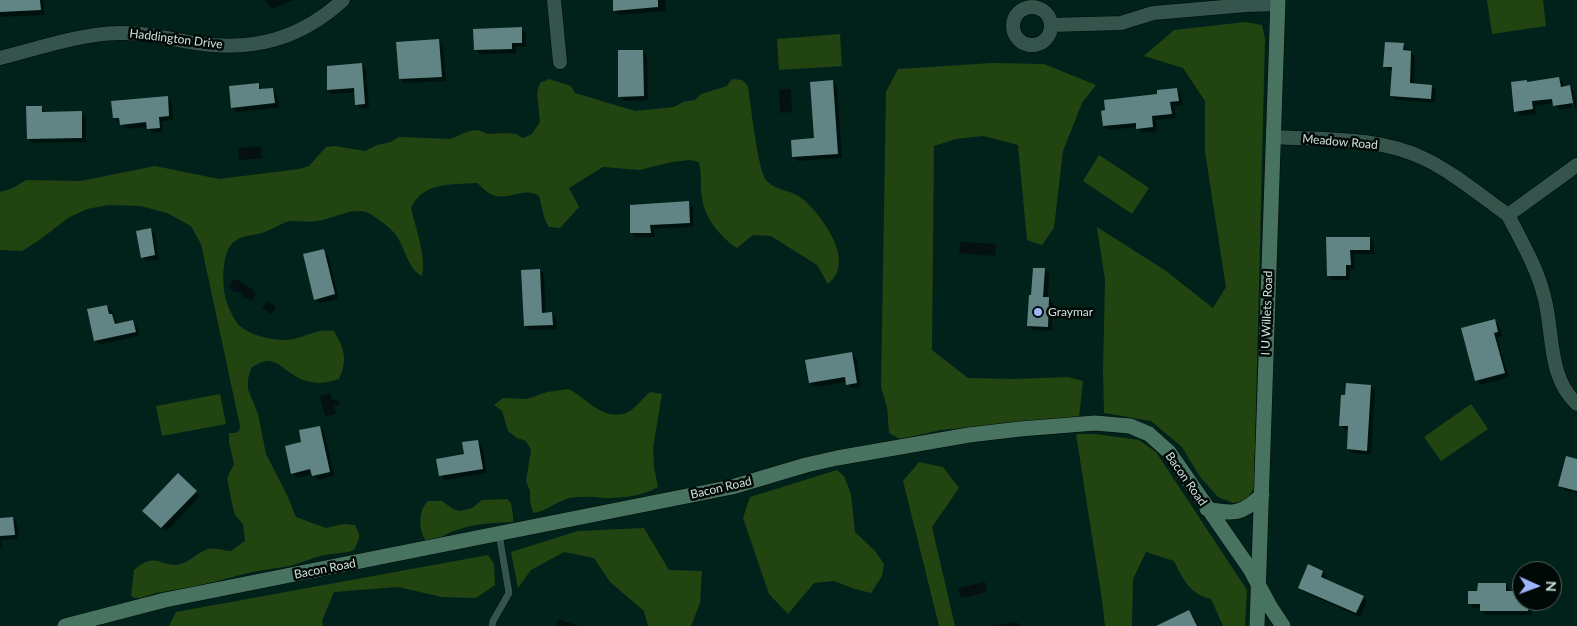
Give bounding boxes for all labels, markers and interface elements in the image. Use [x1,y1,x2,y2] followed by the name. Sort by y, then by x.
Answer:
[129,26,223,52] street label: Haddington Drive
[1302,132,1378,152] street label: Meadow Road
[1258,270,1276,356] street label: I U Willets Road
[1048,305,1093,319] place label: Graymar
[1032,306,1044,318] marker: Graymar
[1162,449,1210,509] street label: Bacon Road
[689,474,753,502] street label: Bacon Road
[293,556,357,582] street label: Bacon Road
[1512,561,1562,611] north arrow
[1543,581,1560,592] text: N

